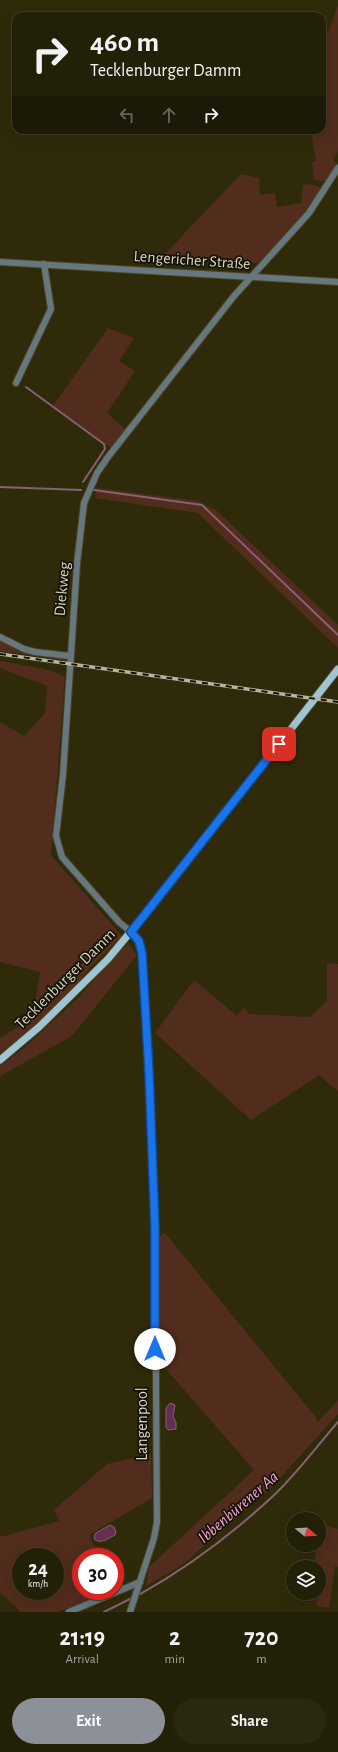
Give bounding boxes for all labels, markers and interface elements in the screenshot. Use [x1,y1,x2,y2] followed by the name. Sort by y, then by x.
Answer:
[24,28,76,80] icon: right
[90,29,159,57] text: 460 m
[90,62,241,80] text: Tecklenburger Damm
[116,104,138,126] icon: left
[158,104,180,126] icon: ahead
[200,104,222,126] icon: right
[133,248,251,272] street label: Lengericher Straße
[52,561,72,617] street label: Diekweg
[262,727,296,761] pin
[268,733,290,755] icon: arrive
[12,926,118,1032] street label: Tecklenburger Damm
[134,1328,176,1370] position arrow
[134,1387,150,1461] street label: Langenpool
[195,1468,281,1546] water label: Ibbenbürener Aa
[286,1512,326,1552] north arrow
[286,1512,326,1600] map controls
[72,1548,124,1600] speed limit sign: 30
[28,1559,48,1579] text: 24
[286,1560,326,1600] button: layers
[28,1579,48,1589] text: km/h
[59,1626,105,1650] text: 21:19
[169,1626,180,1650] text: 2
[244,1626,279,1650] text: 720
[66,1653,99,1666] text: Arrival
[165,1653,185,1666] text: min
[256,1653,267,1666] text: m
[12,1698,165,1744] button: Exit
[173,1698,326,1744] button: Share

